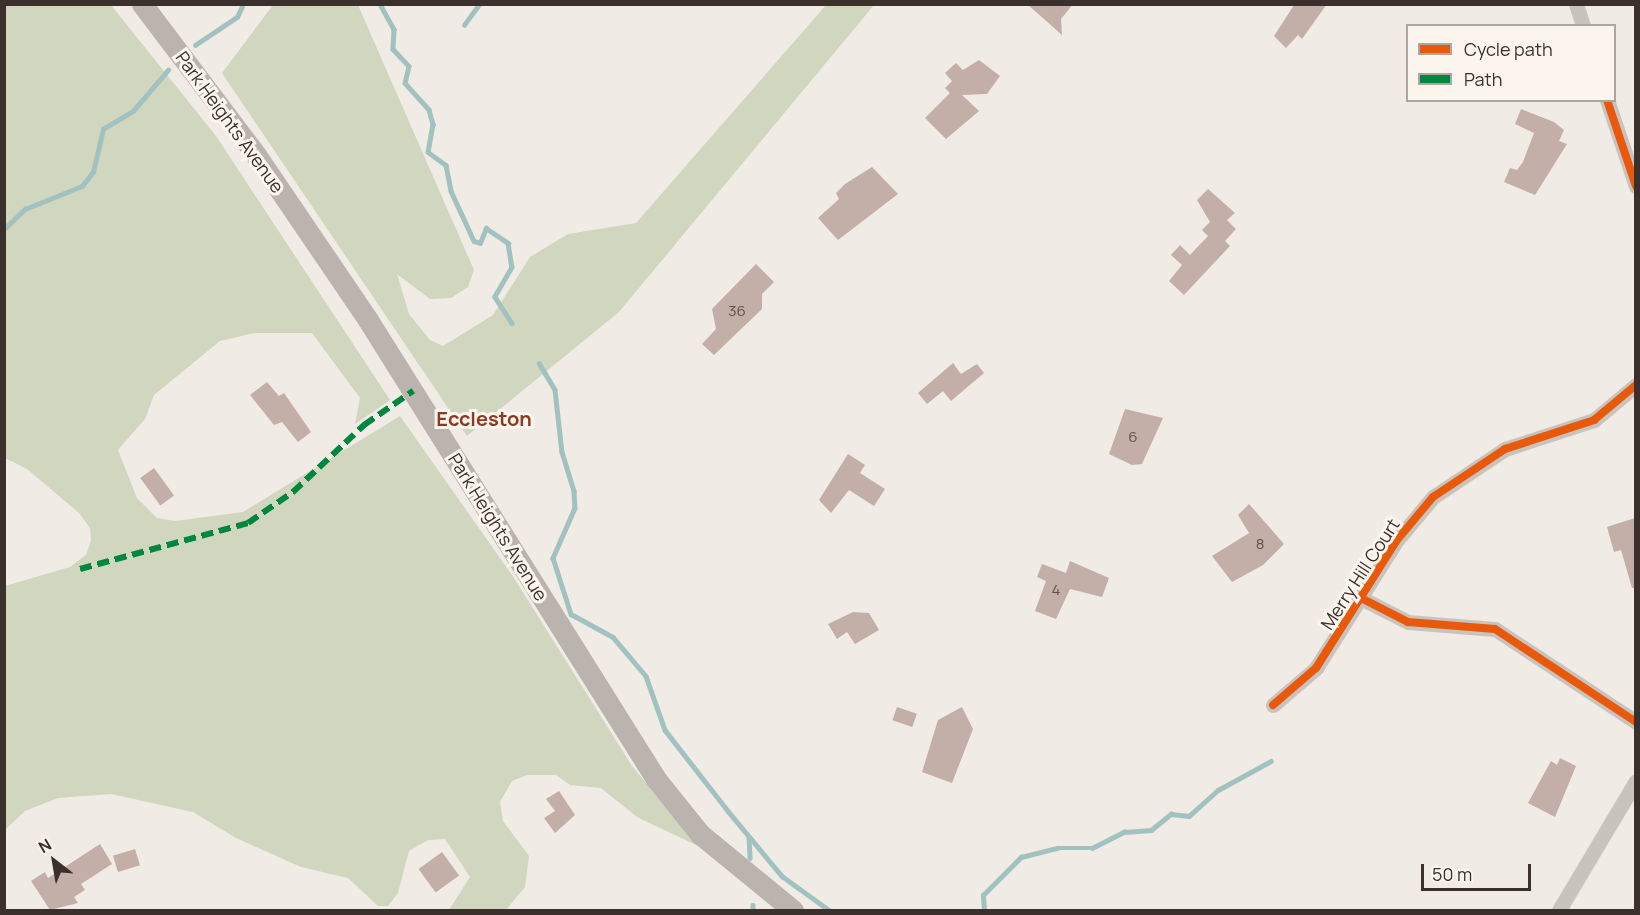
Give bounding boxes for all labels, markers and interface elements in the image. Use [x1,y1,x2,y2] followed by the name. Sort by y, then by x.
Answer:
[1406,24,1616,102] legend
[1464,37,1553,61] text: Cycle path
[171,47,289,197] street label: Park Heights Avenue
[1464,67,1502,91] text: Path
[728,302,746,320] house number: 36
[436,406,532,430] district label: Eccleston
[1128,428,1138,446] house number: 6
[444,449,552,605] street label: Park Heights Avenue
[1316,514,1404,634] street label: Merry Hill Court
[1256,535,1264,553] house number: 8
[1052,581,1060,599] house number: 4
[24,831,84,891] north arrow
[34,833,55,858] text: N
[1424,852,1534,890] scale bar
[1432,862,1472,886] text: 50 m

